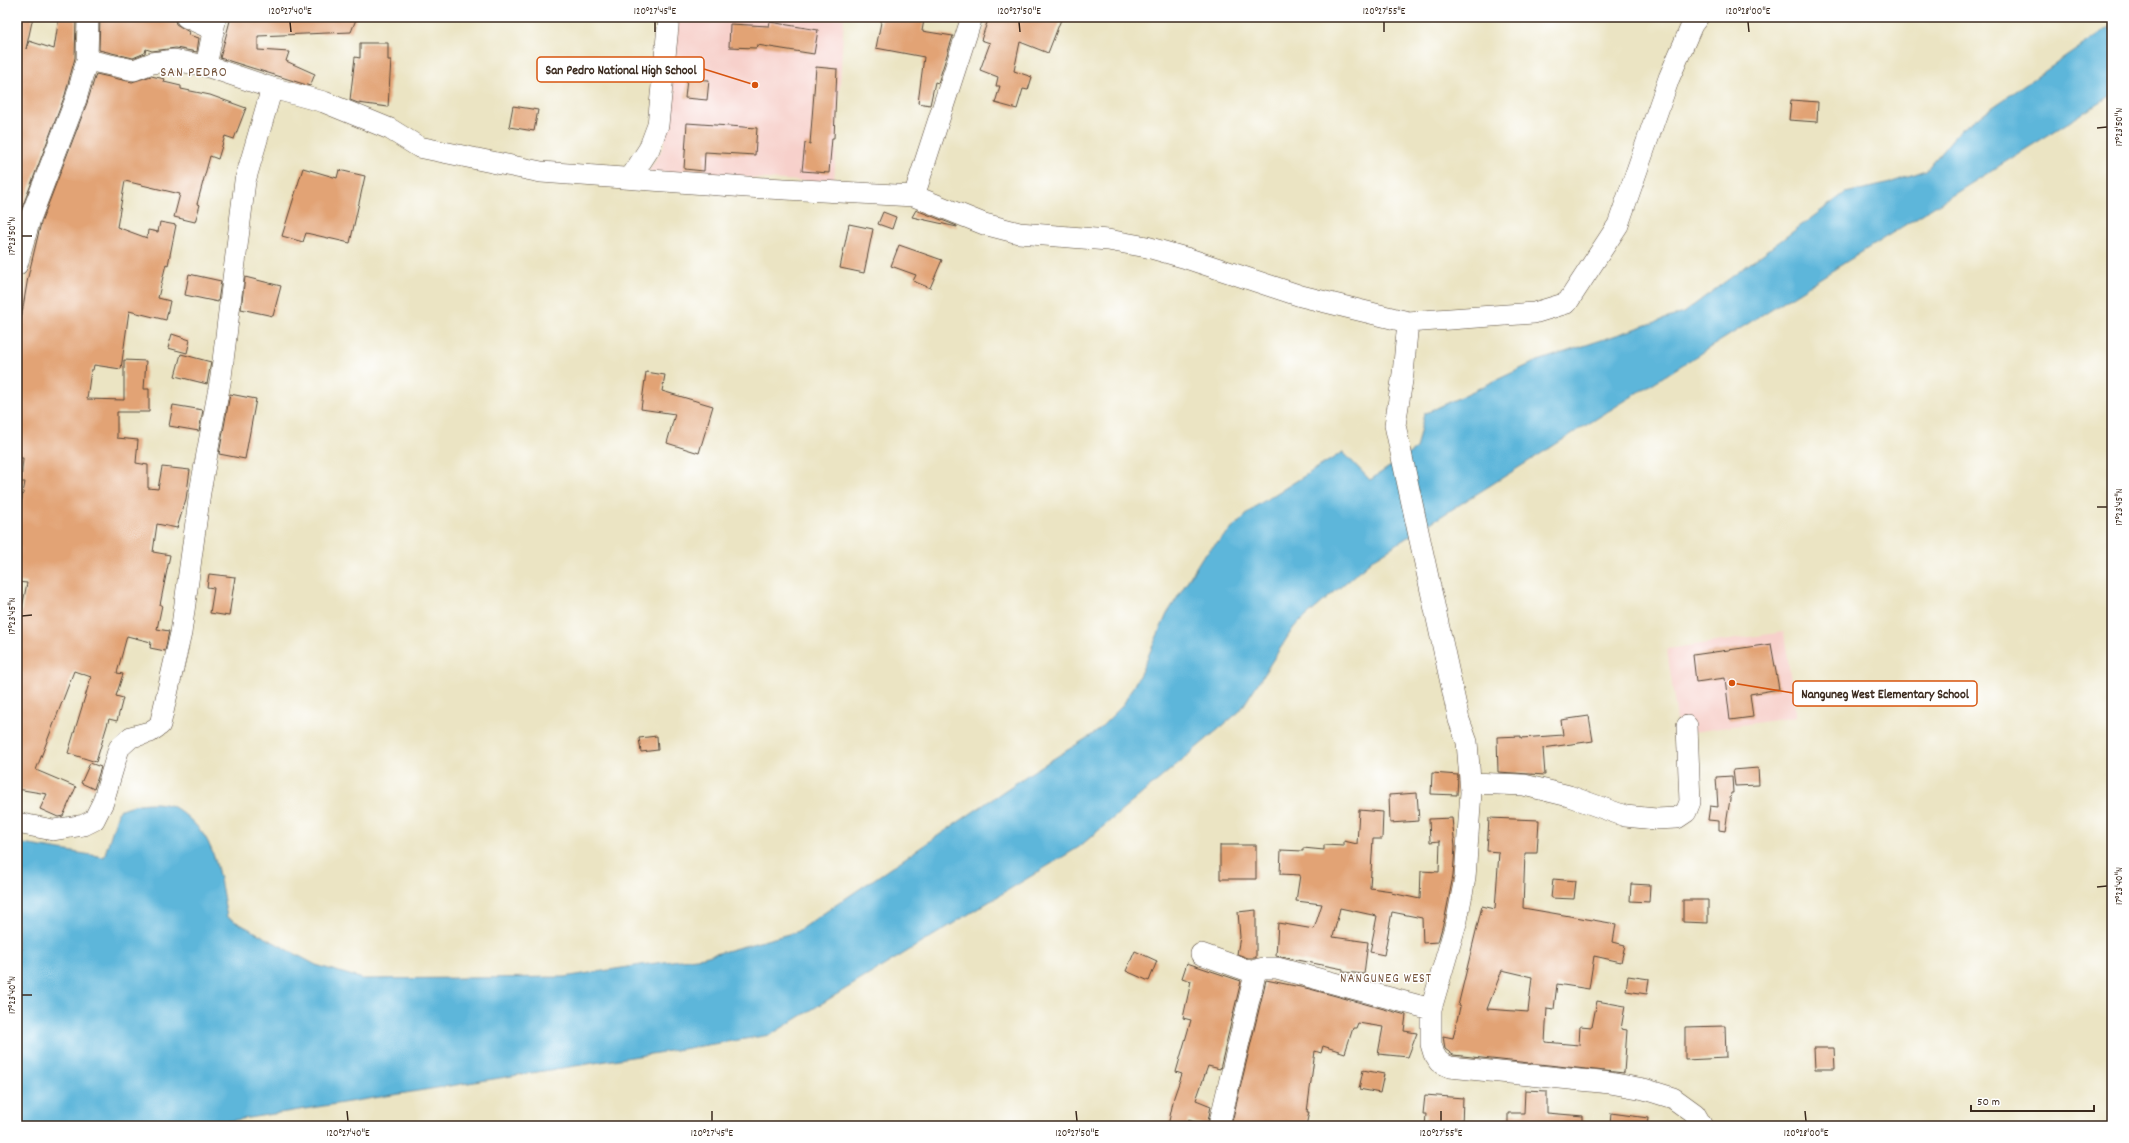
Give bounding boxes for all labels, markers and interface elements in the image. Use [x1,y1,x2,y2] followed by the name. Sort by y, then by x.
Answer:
[268,5,312,19] text: 120°27'40"E
[634,5,677,19] text: 120°27'45"E
[997,5,1041,19] text: 120°27'50"E
[1363,5,1406,19] text: 120°27'55"E
[1726,5,1771,19] text: 120°28'00"E
[537,57,704,82] callout: San Pedro National High School
[545,62,697,81] text: San Pedro National High School
[160,63,228,83] district label: SAN PEDRO
[2113,108,2127,146] text: 17°23'50"N
[6,217,20,255] text: 17°23'50"N
[2113,488,2127,526] text: 17°23'45"N
[6,597,20,635] text: 17°23'45"N
[1793,681,1977,706] callout: Nanguneg West Elementary School
[1801,686,1970,705] text: Nanguneg West Elementary School
[2113,867,2127,905] text: 17°23'40"N
[1340,970,1432,989] district label: NANGUNEG WEST
[6,976,20,1014] text: 17°23'40"N
[1971,1087,2094,1113] scale bar
[1977,1094,2000,1111] text: 50 m
[326,1127,370,1141] text: 120°27'40"E
[691,1127,734,1141] text: 120°27'45"E
[1055,1127,1099,1141] text: 120°27'50"E
[1420,1127,1463,1141] text: 120°27'55"E
[1784,1127,1829,1141] text: 120°28'00"E

